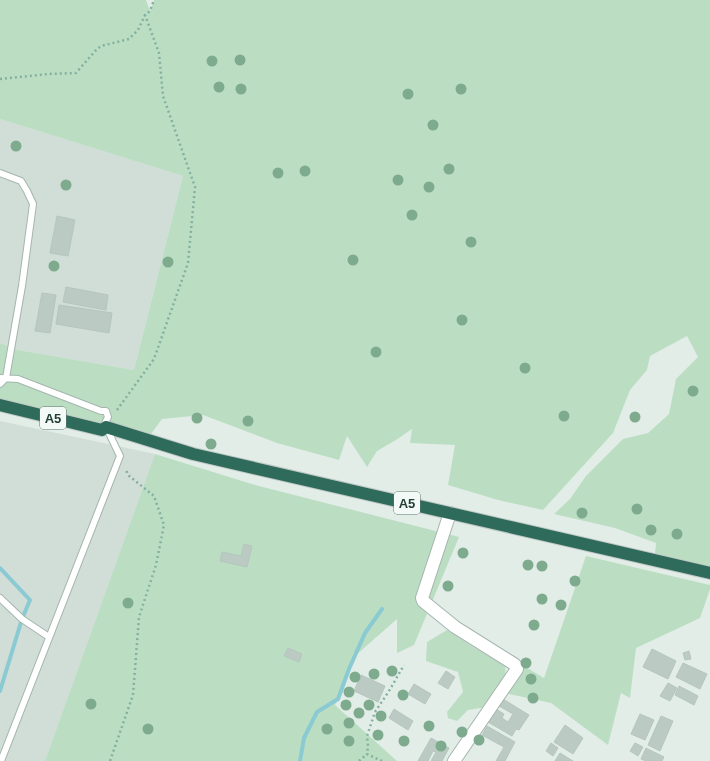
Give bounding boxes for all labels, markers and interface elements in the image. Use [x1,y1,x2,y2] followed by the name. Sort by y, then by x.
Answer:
[40,407,66,429] road number: A5
[394,492,420,514] road number: A5

